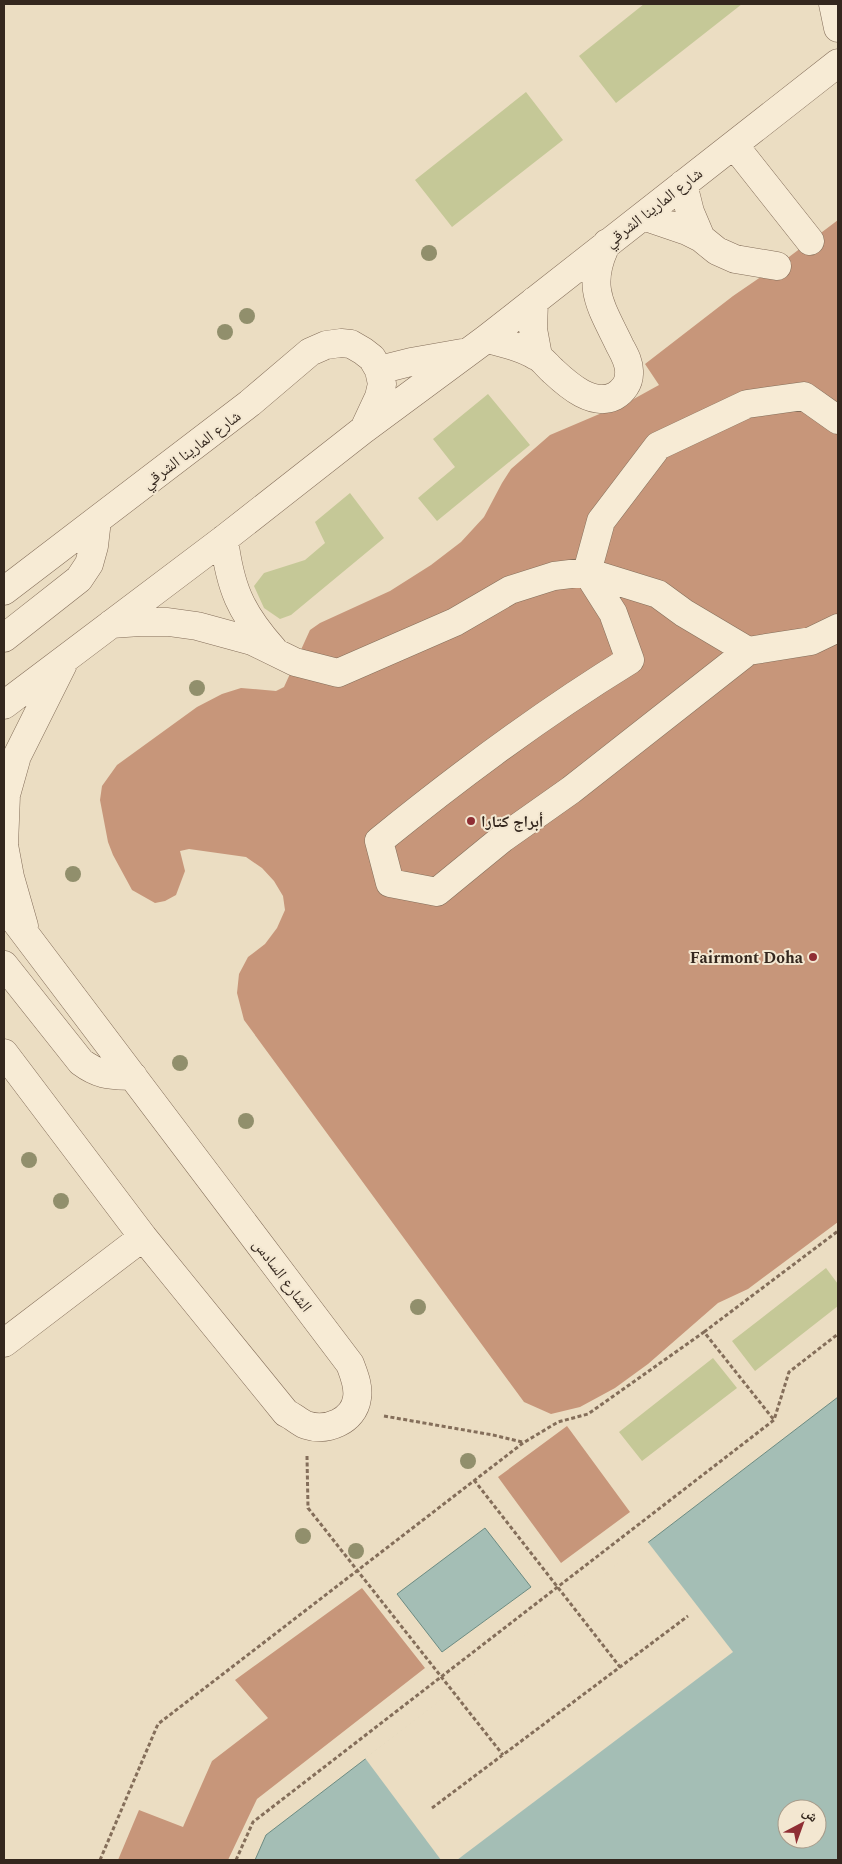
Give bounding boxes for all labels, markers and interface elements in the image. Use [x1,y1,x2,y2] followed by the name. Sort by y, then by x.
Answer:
[599,162,708,254] street label: شارع المارينا الشرقي
[137,405,246,495] street label: شارع المارينا الشرقي
[481,810,543,834] place label: أبراج كتارا
[465,815,477,827] marker: أبراج كتارا
[690,946,804,970] place label: Fairmont Doha
[807,951,819,963] marker: Fairmont Doha
[247,1234,318,1317] street label: الشارع السادس
[777,1799,827,1849] north arrow
[798,1802,823,1827] text: ش

